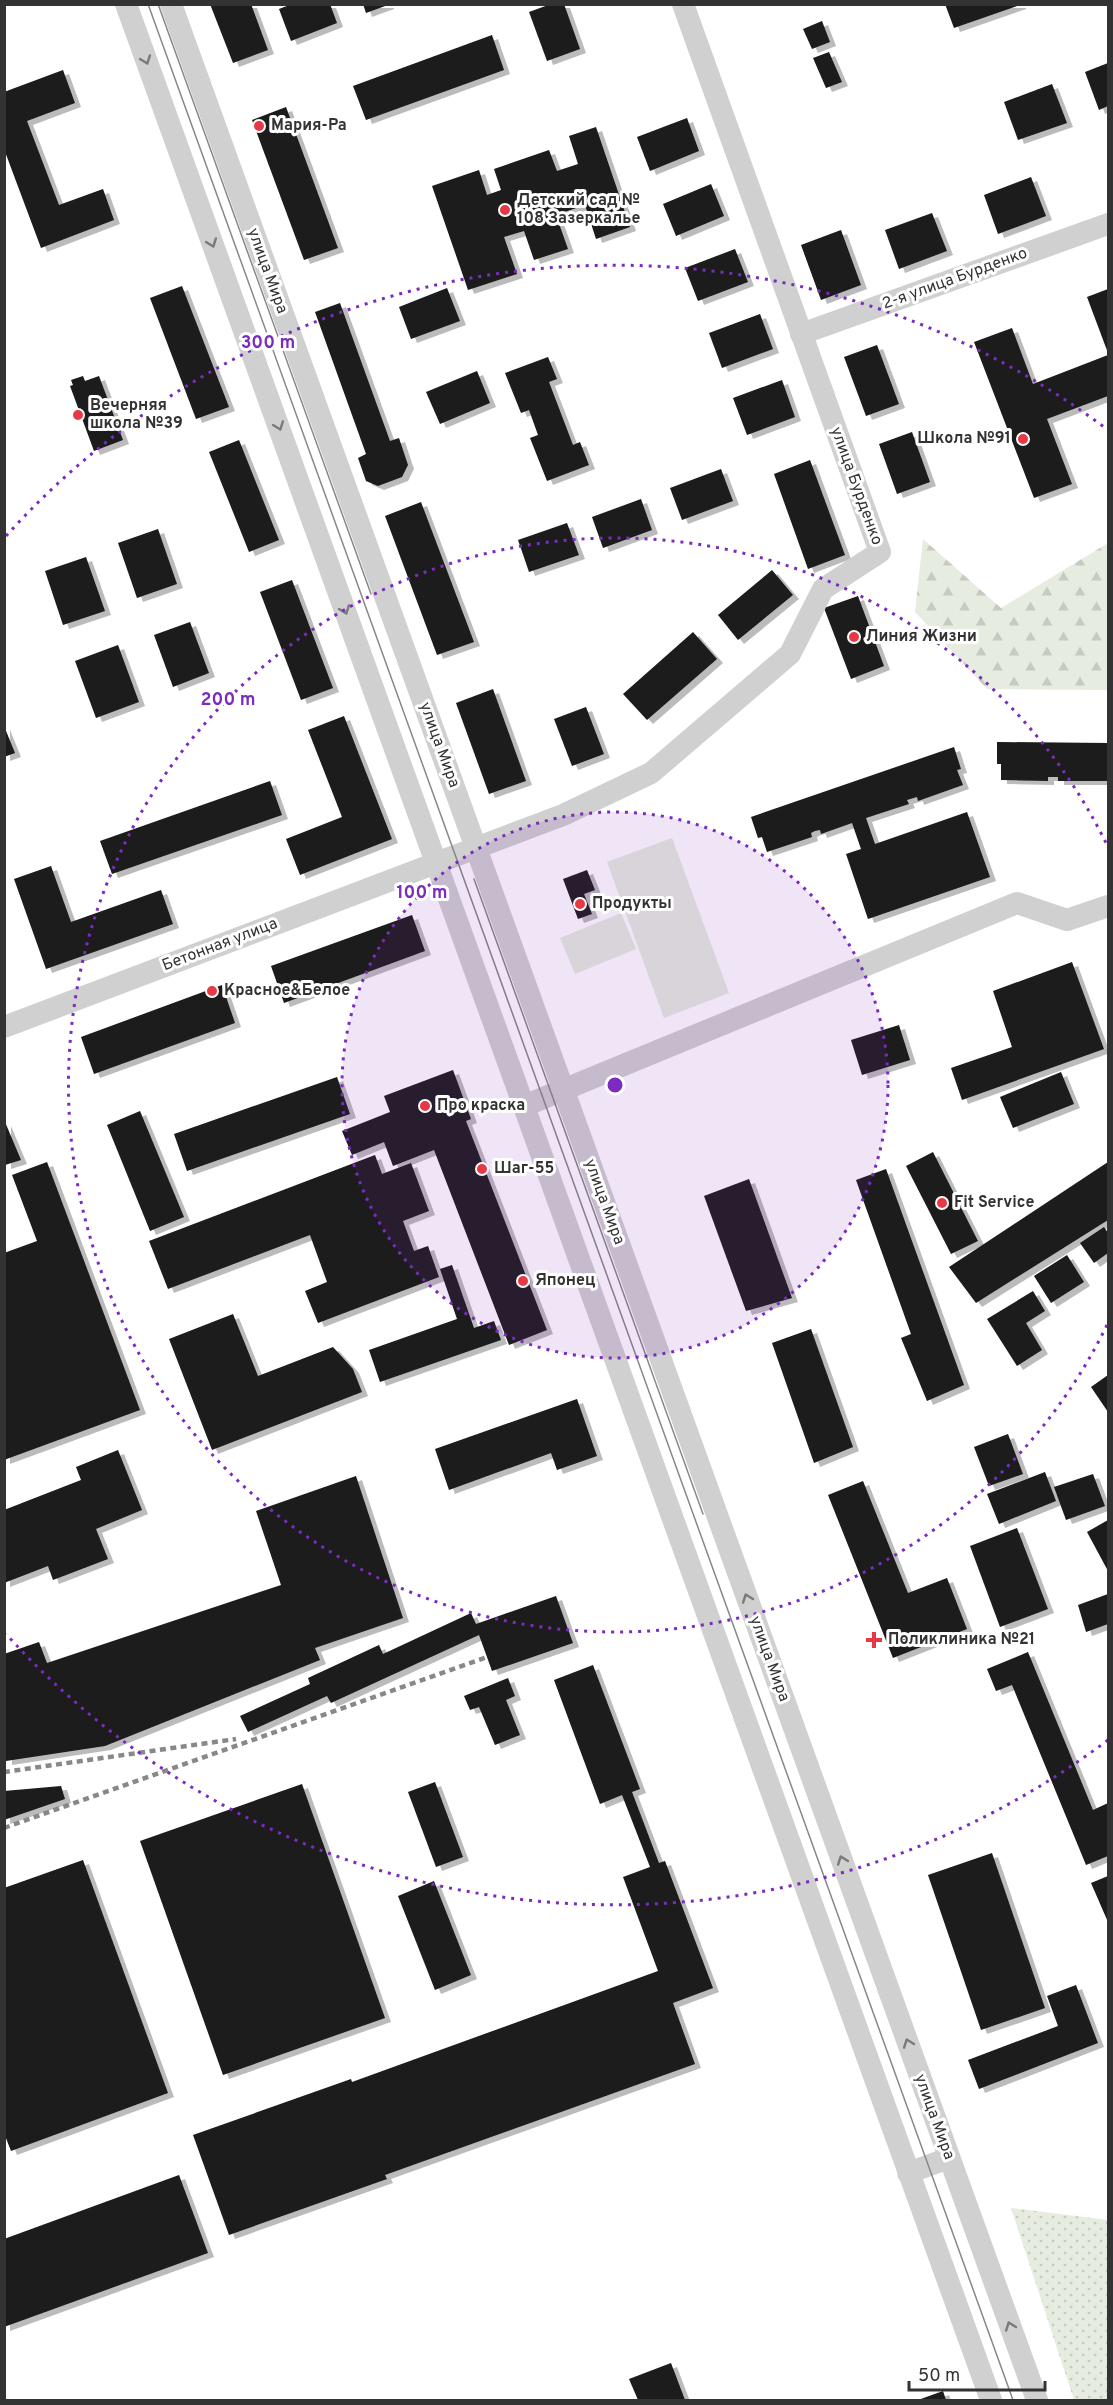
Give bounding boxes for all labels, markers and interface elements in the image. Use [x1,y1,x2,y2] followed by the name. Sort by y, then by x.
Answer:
[139,54,152,64] one-way arrow
[271,116,347,136] place label: Мария-Ра
[252,119,266,133] marker: Мария-Ра
[517,191,640,229] place label: Детский сад № 108 Зазеркалье
[498,203,512,217] marker: Детский сад № 108 Зазеркалье
[242,225,292,317] street label: улица Мира
[205,237,218,248] one-way arrow
[880,243,1030,315] street label: 2-я улица Бурденко
[241,332,295,355] text: 300 m
[90,396,183,434] place label: Вечерняя школа №39
[71,408,85,422] marker: Вечерняя школа №39
[271,421,284,431] one-way arrow
[825,424,887,548] street label: улица Бурденко
[917,429,1011,449] place label: Школа №91
[1016,432,1030,446] marker: Школа №91
[337,604,350,615] one-way arrow
[866,627,977,647] place label: Линия Жизни
[847,630,861,644] marker: Линия Жизни
[200,689,256,712] text: 200 m
[414,699,464,791] street label: улица Мира
[396,882,448,905] text: 100 m
[592,894,672,914] place label: Продукты
[573,897,587,911] marker: Продукты
[159,914,281,976] street label: Бетонная улица
[224,981,350,1001] place label: Красное&Белое
[205,984,219,998] marker: Красное&Белое
[605,1075,625,1095] centre of rings
[437,1096,525,1116] place label: Про краска
[418,1099,432,1113] marker: Про краска
[579,1156,629,1248] street label: улица Мира
[494,1159,554,1179] place label: Шаг-55
[475,1162,489,1176] marker: Шаг-55
[954,1193,1034,1213] place label: Fit Service
[935,1196,949,1210] marker: Fit Service
[535,1271,596,1291] place label: Японец
[516,1274,530,1288] marker: Японец
[741,1593,754,1604] one-way arrow
[744,1613,794,1705] street label: улица Мира
[888,1630,1035,1650] place label: Поликлиника №21
[865,1631,883,1649] marker: Поликлиника №21
[836,1855,849,1866] one-way arrow
[903,2039,915,2050] one-way arrow
[909,2071,959,2163] street label: улица Мира
[1004,2321,1017,2332] one-way arrow
[909,2354,1046,2392] scale bar
[918,2365,960,2388] text: 50 m

